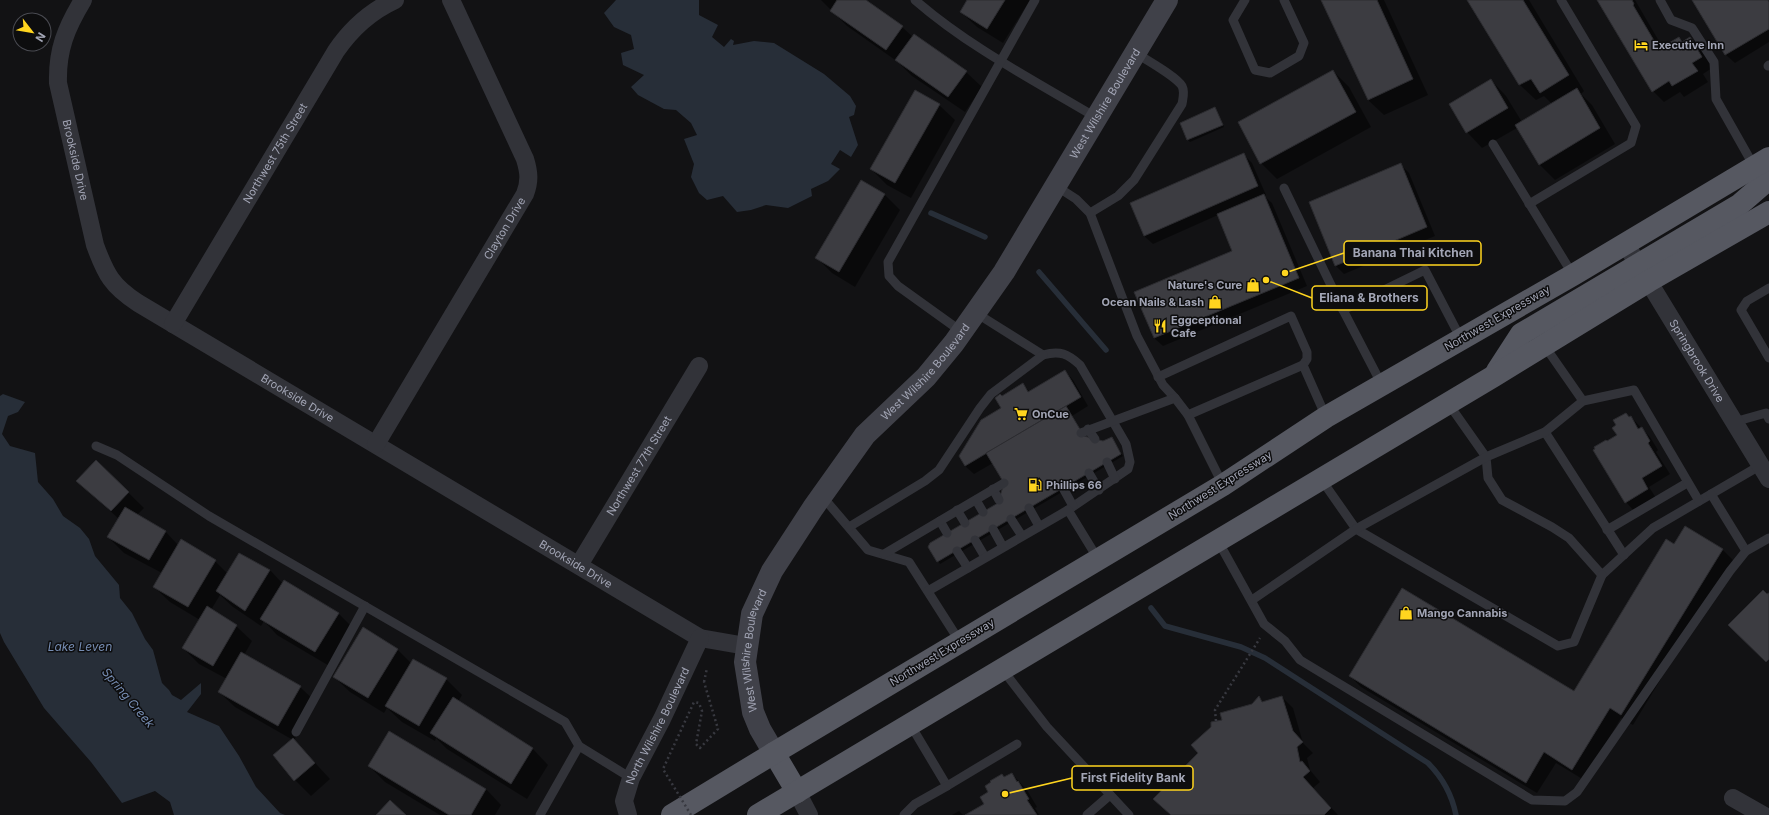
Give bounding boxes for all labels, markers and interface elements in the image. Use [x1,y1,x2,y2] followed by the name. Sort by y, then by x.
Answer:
[12,12,52,52] north arrow
[32,30,49,44] text: N
[1633,37,1649,53] hotel icon: Executive Inn
[1652,38,1724,52] place label: Executive Inn
[1067,46,1143,161] street label: West Wilshire Boulevard
[240,100,311,206] street label: Northwest 75th Street
[60,118,92,202] street label: Brookside Drive
[481,195,528,262] street label: Clayton Drive
[1344,241,1481,265] callout: Banana Thai Kitchen
[1353,245,1473,260] text: Banana Thai Kitchen
[1245,277,1261,293] shop icon: Nature's Cure
[1168,278,1242,292] place label: Nature's Cure
[1442,282,1552,354] street label: Northwest Expressway
[1312,286,1427,310] callout: Eliana & Brothers
[1319,290,1419,305] text: Eliana & Brothers
[1207,294,1223,310] shop icon: Ocean Nails & Lash
[1101,295,1204,309] place label: Ocean Nails & Lash
[1171,313,1242,340] place label: Eggceptional Cafe
[1666,317,1727,405] street label: Springbrook Drive
[1152,318,1168,334] restaurant icon: Eggceptional Cafe
[878,321,973,423] street label: West Wilshire Boulevard
[258,371,337,425] street label: Brookside Drive
[1013,406,1029,422] supermarket icon: OnCue
[1032,407,1069,421] place label: OnCue
[603,413,675,518] street label: Northwest 77th Street
[1166,447,1274,523] street label: Northwest Expressway
[1027,477,1043,493] fuel station icon: Phillips 66
[1046,478,1102,492] place label: Phillips 66
[537,537,615,591] street label: Brookside Drive
[738,587,770,713] street label: West Wilshire Boulevard
[1398,605,1414,621] shop icon: Mango Cannabis
[1417,606,1507,620] place label: Mango Cannabis
[887,615,997,689] street label: Northwest Expressway
[48,639,112,654] water label: Lake Leven
[99,665,158,731] water label: Spring Creek
[622,665,692,786] street label: North Wilshire Boulevard
[1072,766,1193,790] callout: First Fidelity Bank
[1081,770,1185,785] text: First Fidelity Bank

